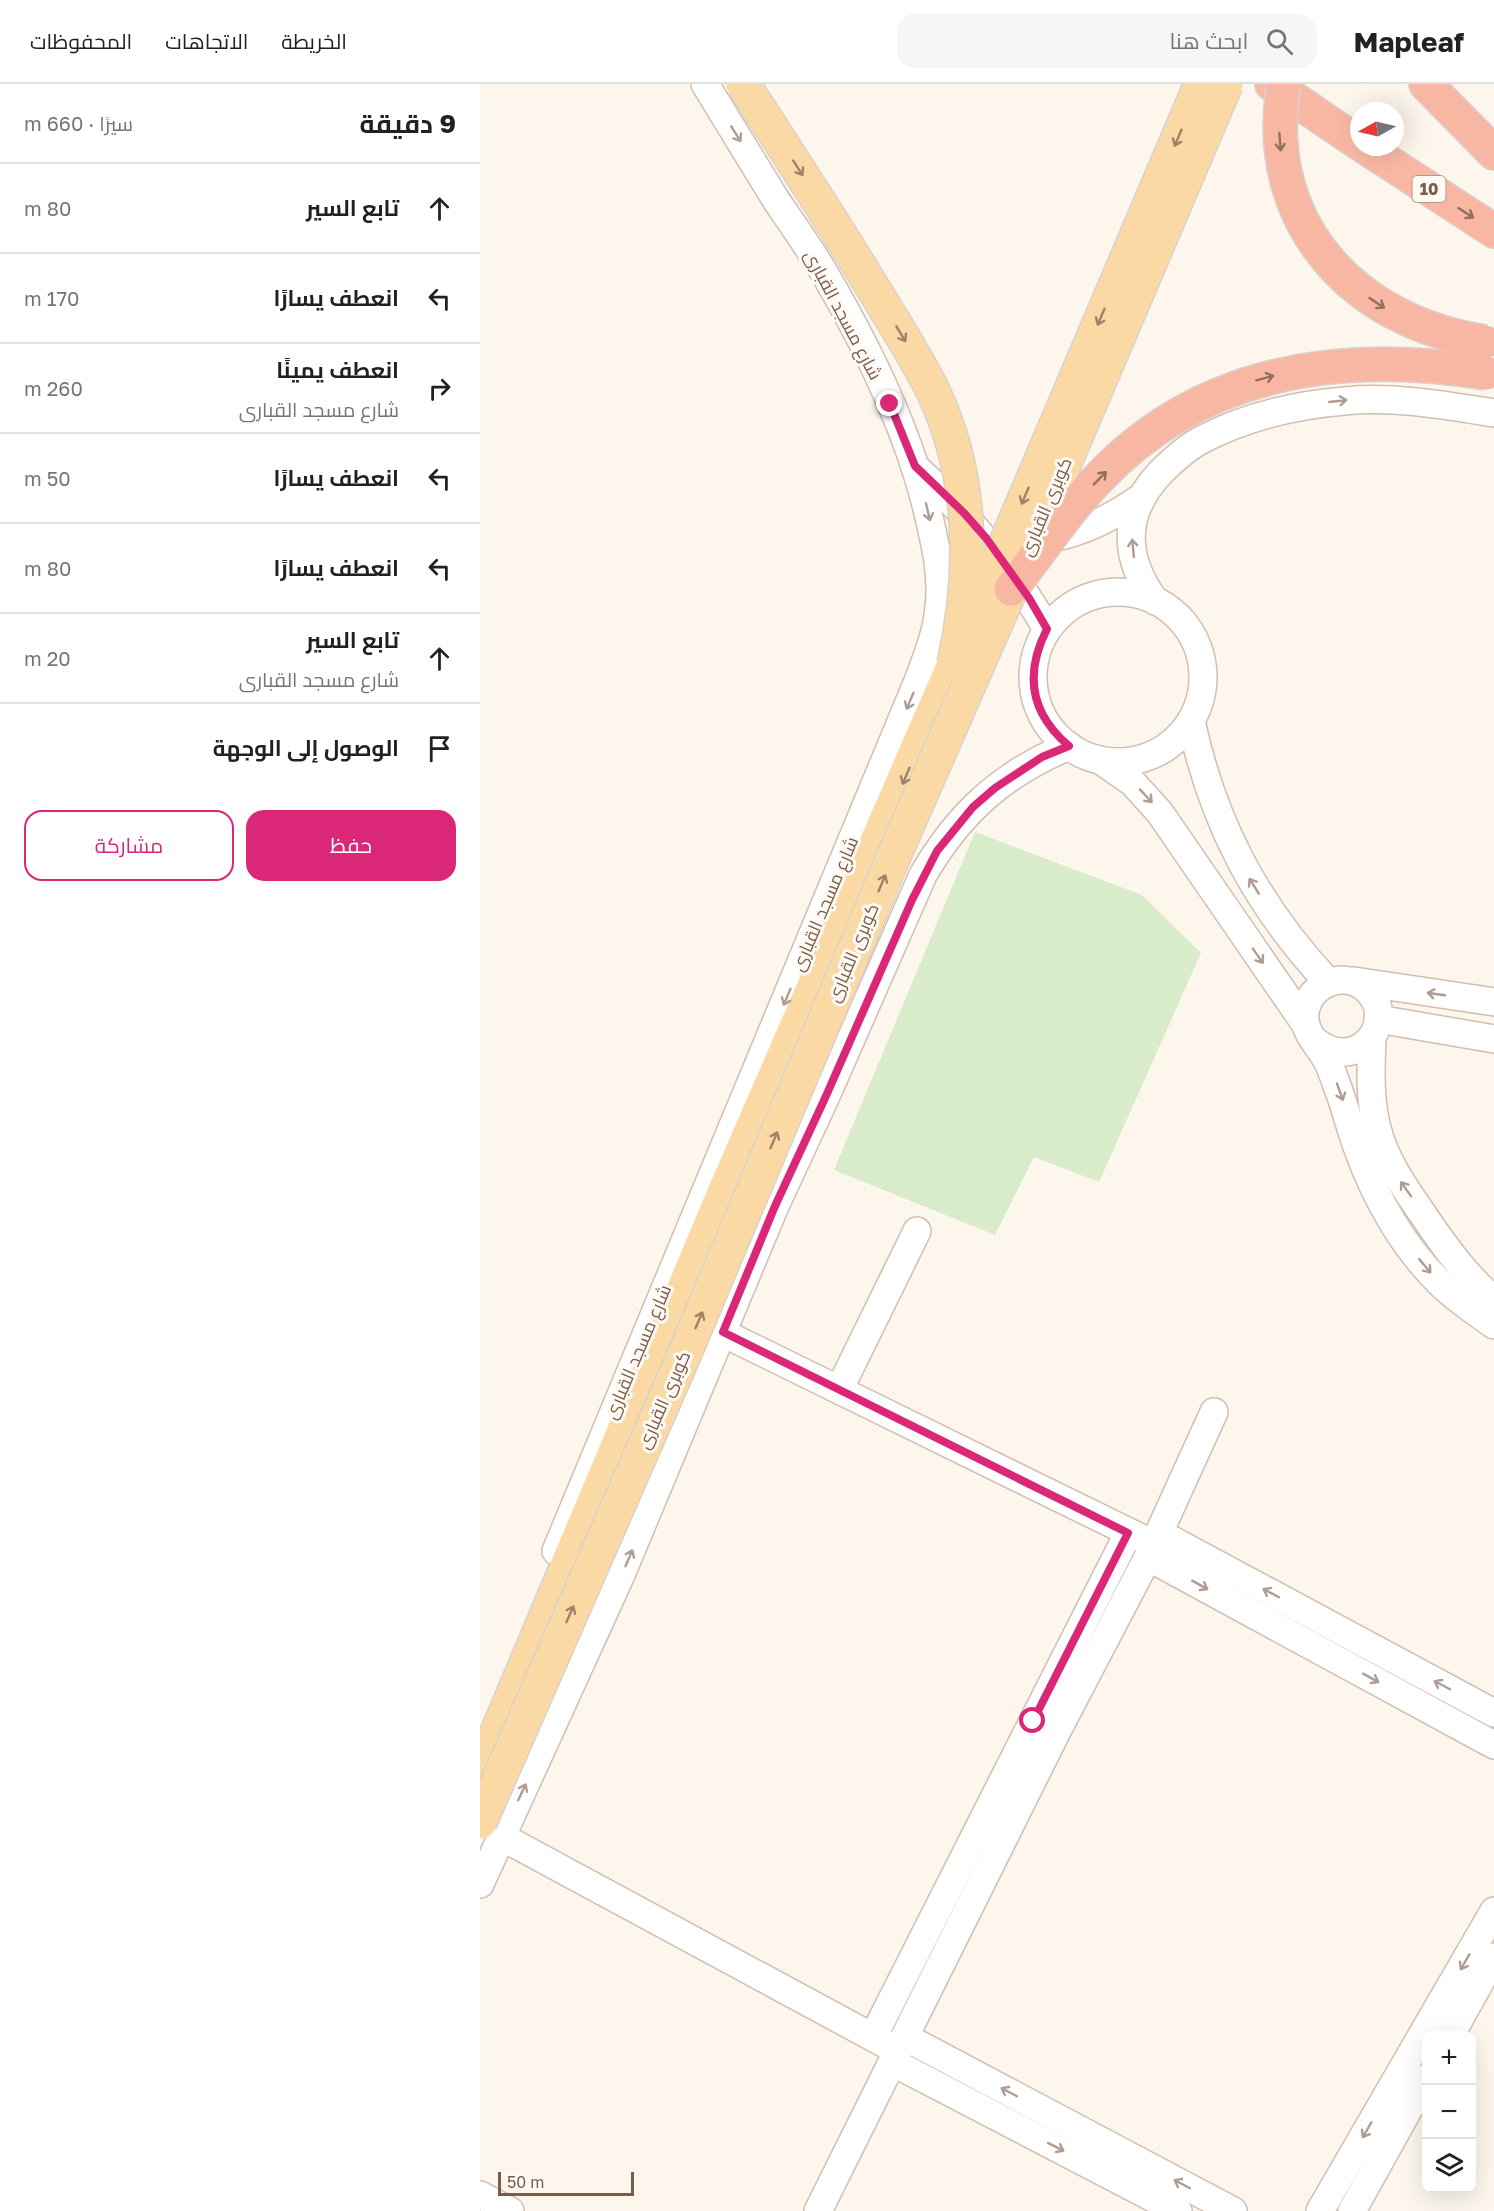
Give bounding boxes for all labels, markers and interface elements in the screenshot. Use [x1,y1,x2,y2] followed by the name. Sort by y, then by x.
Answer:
[897,14,1317,68] search box
[1263,25,1296,58] icon: search
[1353,25,1464,58] text: Mapleaf
[1169,27,1248,54] text: ابحث هنا
[30,28,132,54] text: المحفوظات
[165,28,248,54] text: الاتجاهات
[281,28,347,54] text: الخريطة
[1350,102,1404,156] north arrow
[359,108,456,139] text: 9 دقيقة
[24,111,133,135] text: سيرًا · 660 m
[730,125,742,142] one-way arrow
[1172,128,1183,146] one-way arrow
[1275,132,1286,152] one-way arrow
[792,159,804,176] one-way arrow
[1412,176,1446,202] road number: 10
[423,192,456,225] icon: ahead
[306,194,399,221] text: تابع السير
[24,196,71,220] text: 80 m
[1458,207,1474,219] one-way arrow
[799,246,887,384] street label: شارع مسجد القبارى
[423,282,456,315] icon: left
[274,284,399,311] text: انعطف يسارًا
[24,286,79,310] text: 170 m
[1369,297,1385,309] one-way arrow
[1094,307,1106,325] one-way arrow
[895,325,907,342] one-way arrow
[276,356,399,383] text: انعطف يمينًا
[423,372,456,405] icon: right
[1255,372,1274,384] one-way arrow
[24,376,83,400] text: 260 m
[876,390,902,416] route end
[1327,396,1347,407] one-way arrow
[239,397,399,421] text: شارع مسجد القبارى
[1014,454,1077,560] street label: كوبرى القبارى
[423,462,456,495] icon: left
[274,464,399,491] text: انعطف يسارًا
[24,466,71,490] text: 50 m
[1092,470,1107,485] one-way arrow
[1019,487,1030,505] one-way arrow
[922,502,934,521] one-way arrow
[1127,539,1138,558] one-way arrow
[423,552,456,585] icon: left
[274,554,399,581] text: انعطف يسارًا
[24,556,71,580] text: 80 m
[306,626,399,653] text: تابع السير
[423,642,456,675] icon: ahead
[24,646,71,670] text: 20 m
[239,667,399,691] text: شارع مسجد القبارى
[904,691,915,709] one-way arrow
[423,732,456,765] icon: arrive
[213,734,399,761] text: الوصول إلى الوجهة
[900,766,911,784] one-way arrow
[1139,789,1153,804] one-way arrow
[24,810,234,881] button: مشاركة
[246,810,456,881] button: حفظ
[786,833,864,975] street label: شارع مسجد القبارى
[877,874,889,892] one-way arrow
[1247,878,1259,895] one-way arrow
[821,900,884,1006] street label: كوبرى القبارى
[1252,947,1264,963] one-way arrow
[781,987,792,1006] one-way arrow
[1427,988,1447,999] one-way arrow
[1335,1082,1346,1101] one-way arrow
[769,1131,780,1150] one-way arrow
[1400,1182,1412,1198] one-way arrow
[1418,1258,1431,1274] one-way arrow
[599,1281,677,1423] street label: شارع مسجد القبارى
[694,1311,705,1329] one-way arrow
[632,1347,695,1453] street label: كوبرى القبارى
[624,1549,635,1567] one-way arrow
[1190,1580,1208,1591] one-way arrow
[1263,1587,1280,1599] one-way arrow
[565,1605,576,1623] one-way arrow
[1362,1672,1379,1684] one-way arrow
[1434,1679,1452,1690] one-way arrow
[1019,1707,1045,1733] route start
[517,1784,528,1802] one-way arrow
[1458,1953,1470,1970] one-way arrow
[1422,2031,1476,2193] map controls
[1422,2031,1476,2085] button: +
[1422,2085,1476,2139] button: −
[1001,2086,1019,2097] one-way arrow
[1361,2121,1372,2139] one-way arrow
[1422,2139,1476,2193] button: layers
[1047,2142,1065,2154] one-way arrow
[498,2169,634,2196] scale bar
[507,2172,544,2192] text: 50 m
[1173,2178,1191,2189] one-way arrow

